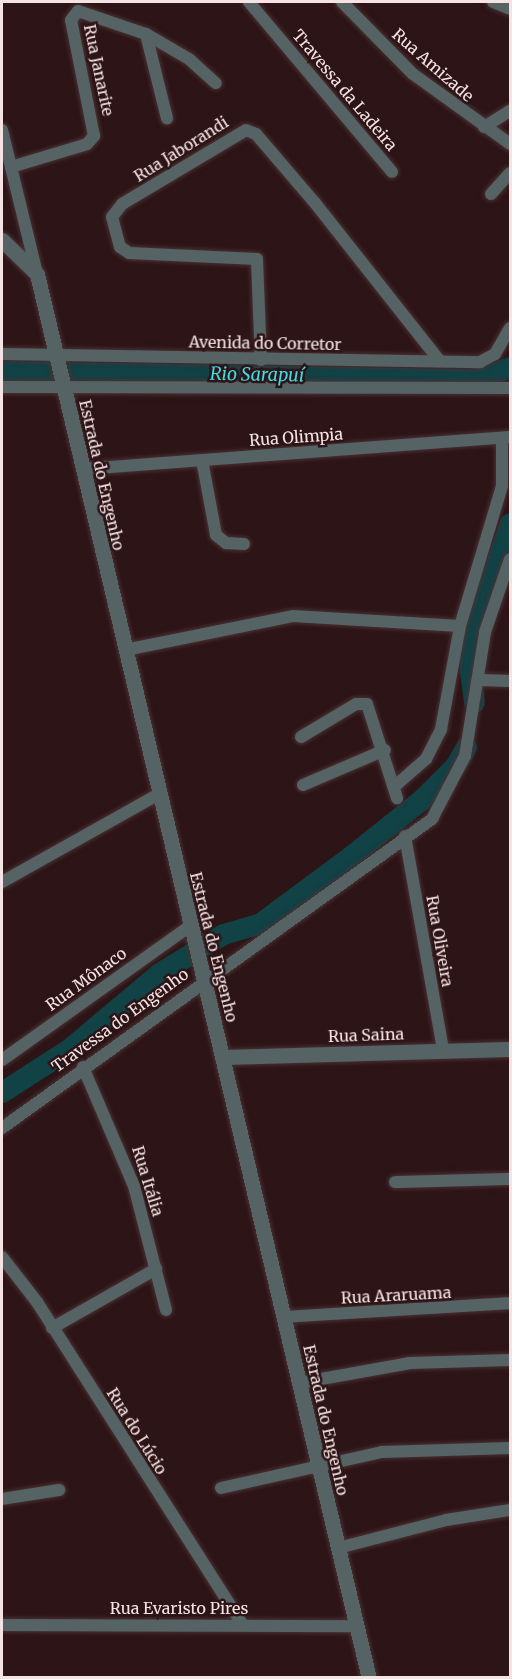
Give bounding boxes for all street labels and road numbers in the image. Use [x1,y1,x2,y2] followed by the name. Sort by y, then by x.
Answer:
[80,23,118,117] street label: Rua Janarite
[388,24,478,106] street label: Rua Amizade
[289,25,401,155] street label: Travessa da Ladeira
[130,112,232,186] street label: Rua Jaborandi
[189,332,341,354] street label: Avenida do Corretor
[75,398,129,552] street label: Estrada do Engenho
[248,424,344,450] street label: Rua Olimpia
[186,870,242,1024] street label: Estrada do Engenho
[422,894,458,988] street label: Rua Oliveira
[42,943,130,1015] street label: Rua Mônaco
[48,964,192,1076] street label: Travessa do Engenho
[328,1024,404,1046] street label: Rua Saina
[128,1144,168,1218] street label: Rua Itália
[340,1283,452,1307] street label: Rua Araruama
[299,1343,353,1497] street label: Estrada do Engenho
[103,1384,171,1478] street label: Rua do Lúcio
[110,1598,248,1618] street label: Rua Evaristo Pires

